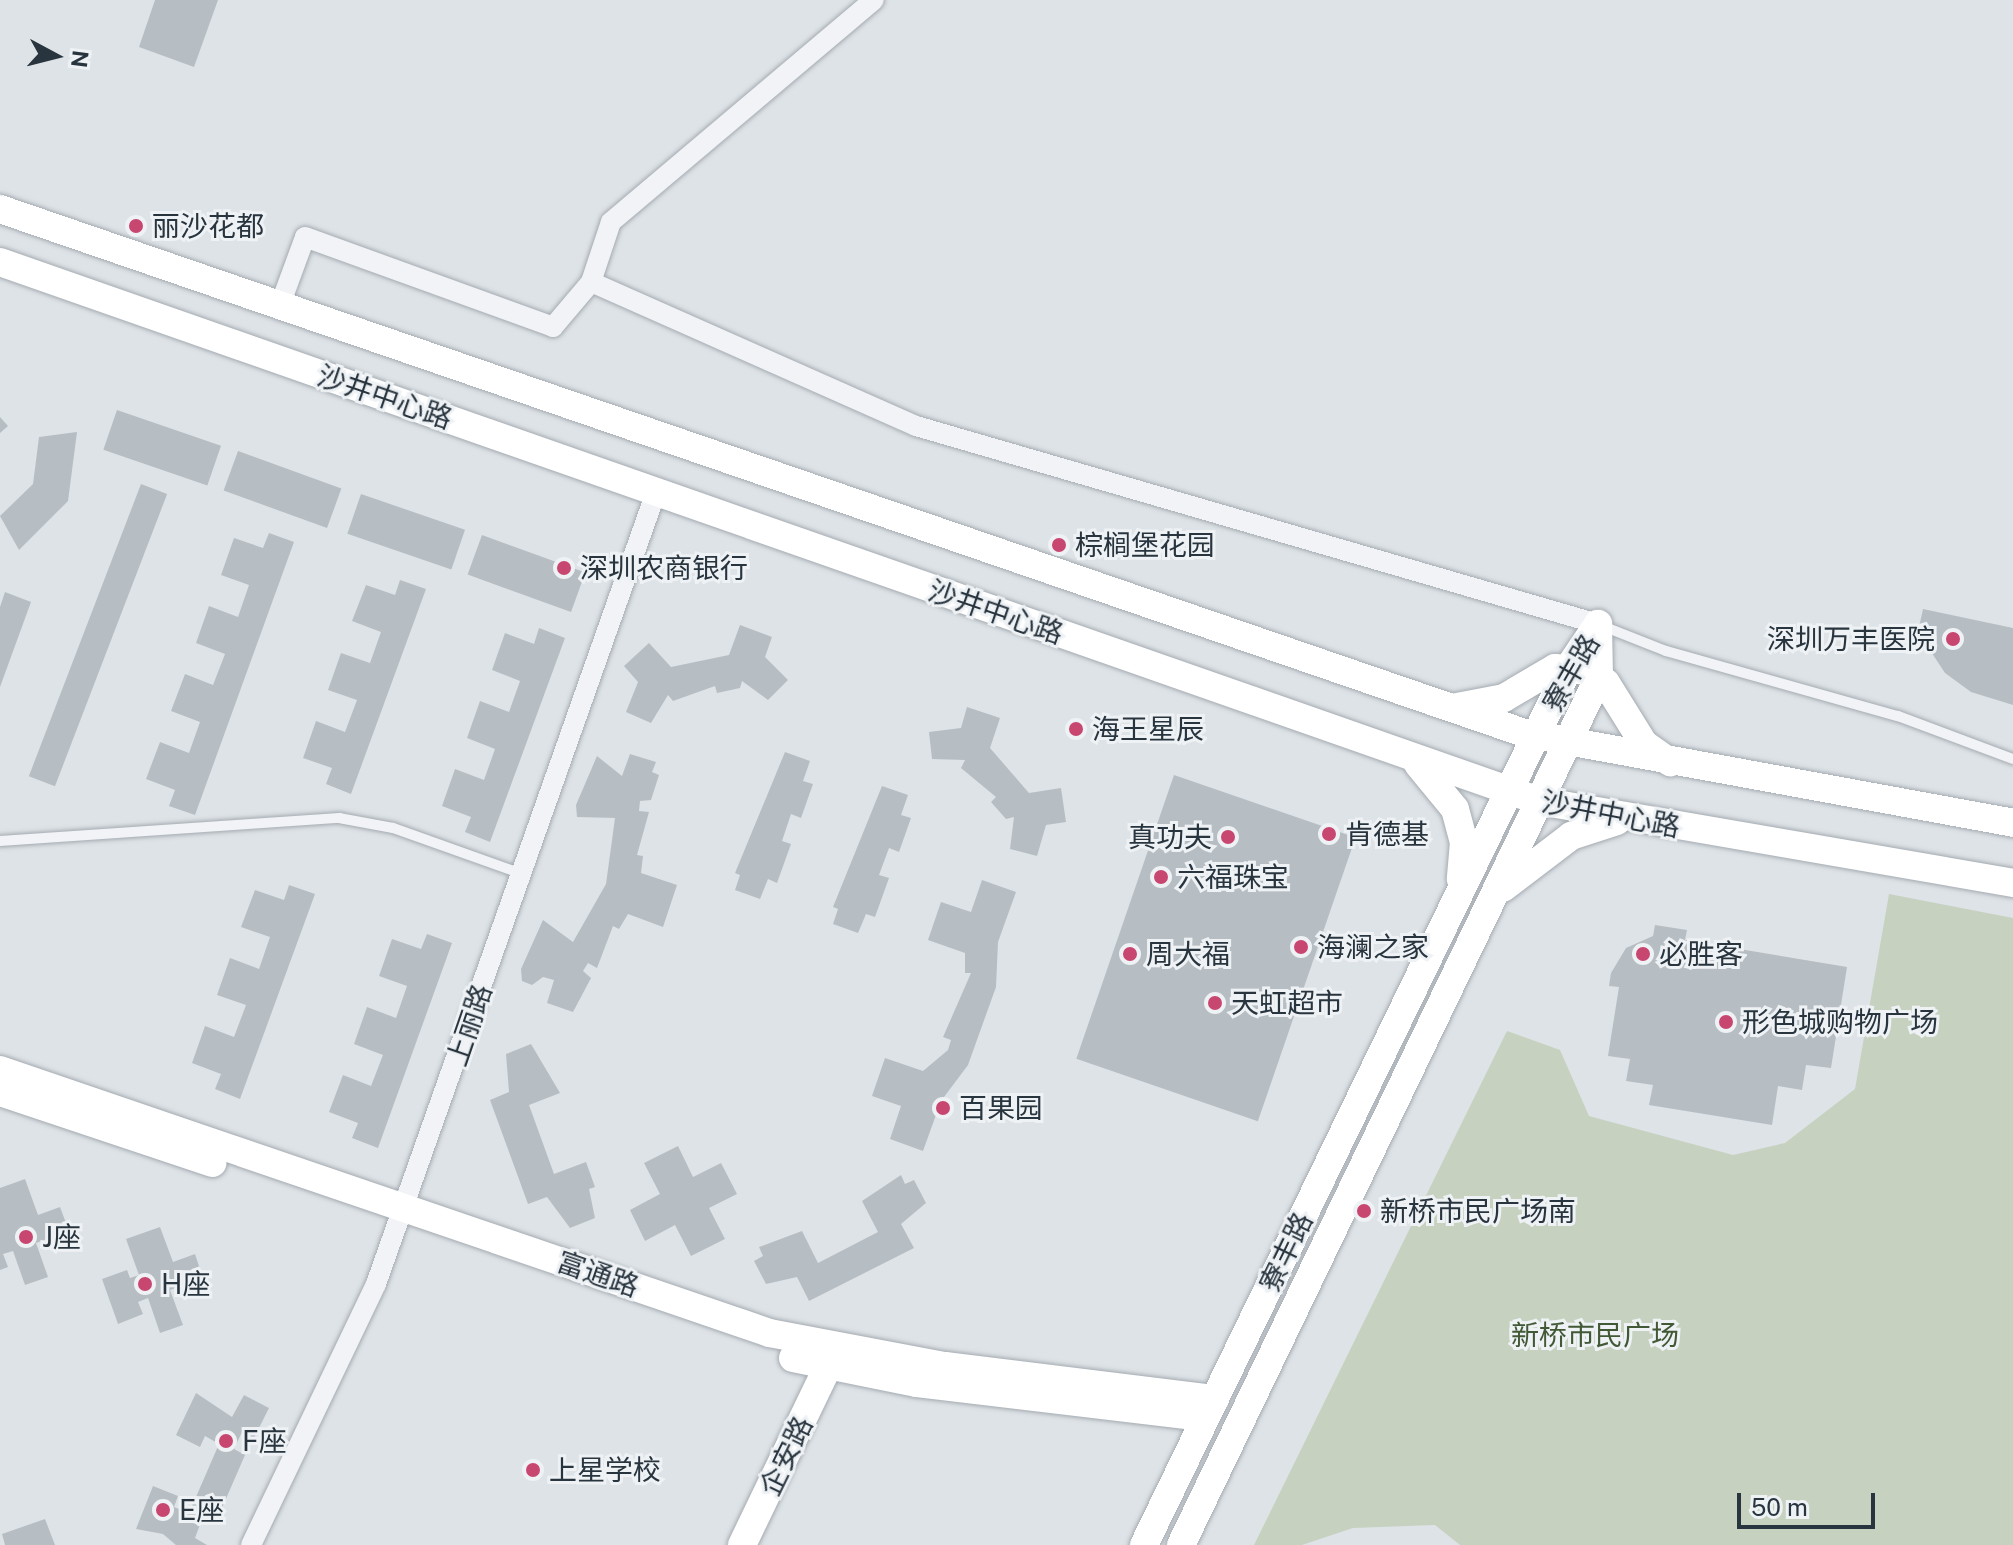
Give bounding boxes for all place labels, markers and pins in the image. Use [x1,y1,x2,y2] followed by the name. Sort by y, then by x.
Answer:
[152,209,264,243] place label: 丽沙花都
[127,217,145,235] marker: 丽沙花都
[1075,528,1215,562] place label: 棕榈堡花园
[1050,536,1068,554] marker: 棕榈堡花园
[580,551,748,585] place label: 深圳农商银行
[555,559,573,577] marker: 深圳农商银行
[1767,622,1935,656] place label: 深圳万丰医院
[1942,628,1964,650] marker: 深圳万丰医院
[1092,712,1204,746] place label: 海王星辰
[1067,720,1085,738] marker: 海王星辰
[1345,817,1429,851] place label: 肯德基
[1128,820,1212,854] place label: 真功夫
[1320,825,1338,843] marker: 肯德基
[1219,828,1237,846] marker: 真功夫
[1177,860,1289,894] place label: 六福珠宝
[1152,868,1170,886] marker: 六福珠宝
[1317,930,1429,964] place label: 海澜之家
[1146,937,1230,971] place label: 周大福
[1659,937,1743,971] place label: 必胜客
[1292,938,1310,956] marker: 海澜之家
[1121,945,1139,963] marker: 周大福
[1634,945,1652,963] marker: 必胜客
[1231,986,1343,1020] place label: 天虹超市
[1206,994,1224,1012] marker: 天虹超市
[1742,1005,1938,1039] place label: 形色城购物广场
[1717,1013,1735,1031] marker: 形色城购物广场
[959,1091,1043,1125] place label: 百果园
[934,1099,952,1117] marker: 百果园
[1380,1194,1576,1228] place label: 新桥市民广场南
[1355,1202,1373,1220] marker: 新桥市民广场南
[42,1220,81,1254] place label: J座
[17,1228,35,1246] marker: J座
[161,1267,210,1301] place label: H座
[136,1275,154,1293] marker: H座
[242,1424,287,1458] place label: F座
[217,1432,235,1450] marker: F座
[549,1453,661,1487] place label: 上星学校
[524,1461,542,1479] marker: 上星学校
[179,1493,224,1527] place label: E座
[154,1501,172,1519] marker: E座

